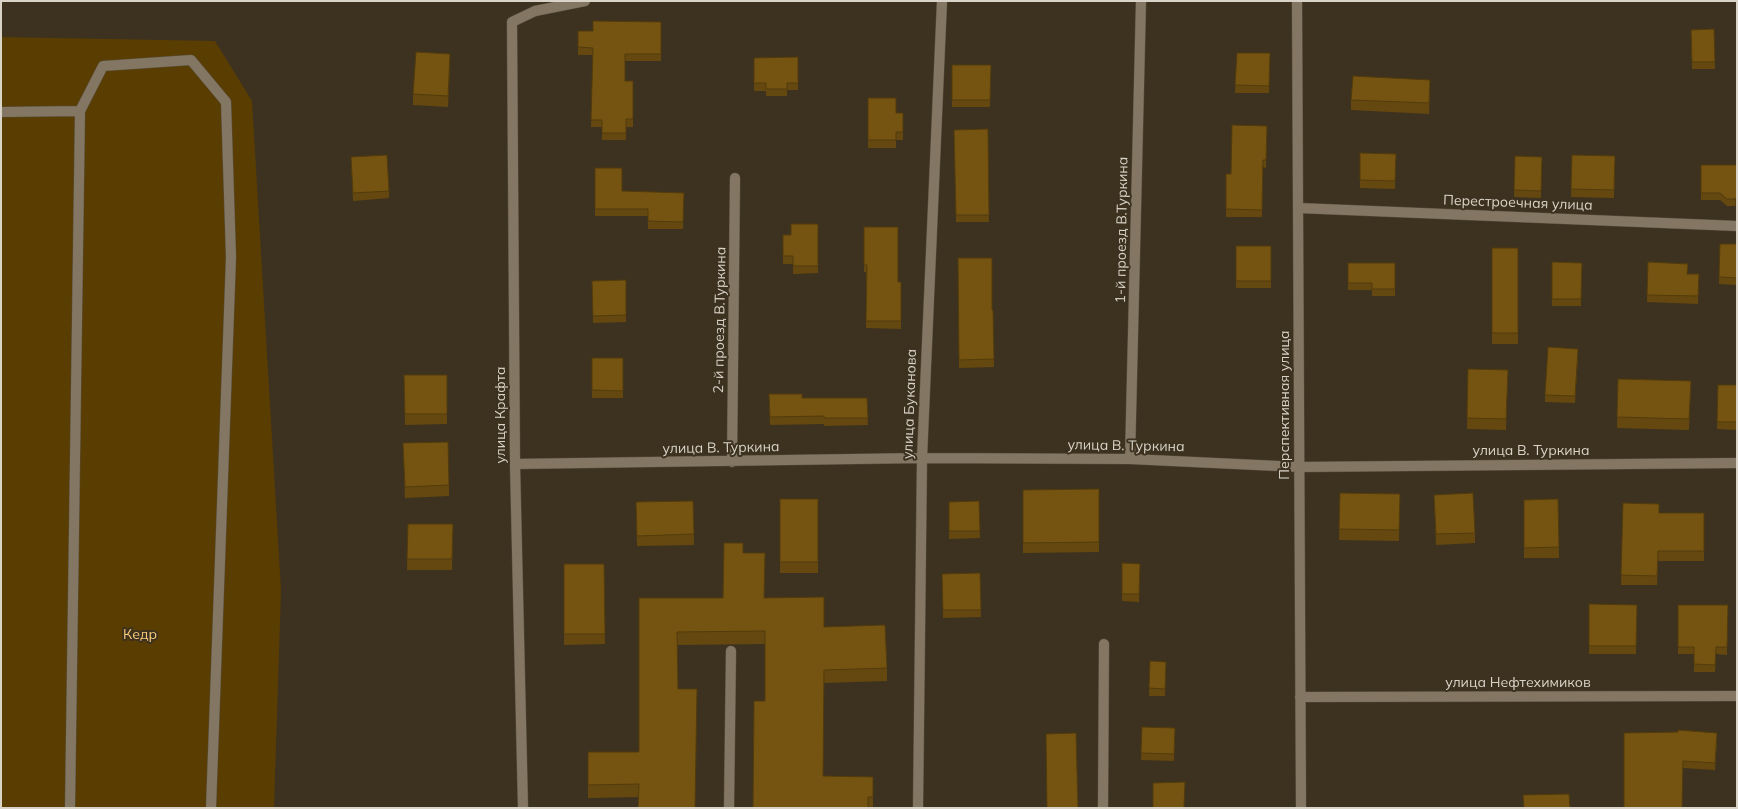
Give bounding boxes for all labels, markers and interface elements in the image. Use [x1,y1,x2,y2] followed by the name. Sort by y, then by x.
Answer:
[1112,157,1132,303] street label: 1-й проезд В.Туркина
[1443,192,1593,214] street label: Перестроечная улица
[710,247,730,393] street label: 2-й проезд В.Туркина
[1277,330,1293,480] street label: Перспективная улица
[900,349,920,459] street label: улица Буканова
[493,366,509,464] street label: улица Крафта
[1067,437,1185,455] street label: улица В. Туркина
[662,439,780,457] street label: улица В. Туркина
[1472,443,1590,459] street label: улица В. Туркина
[123,627,157,643] park label: Кедр
[1445,675,1591,691] street label: улица Нефтехимиков

